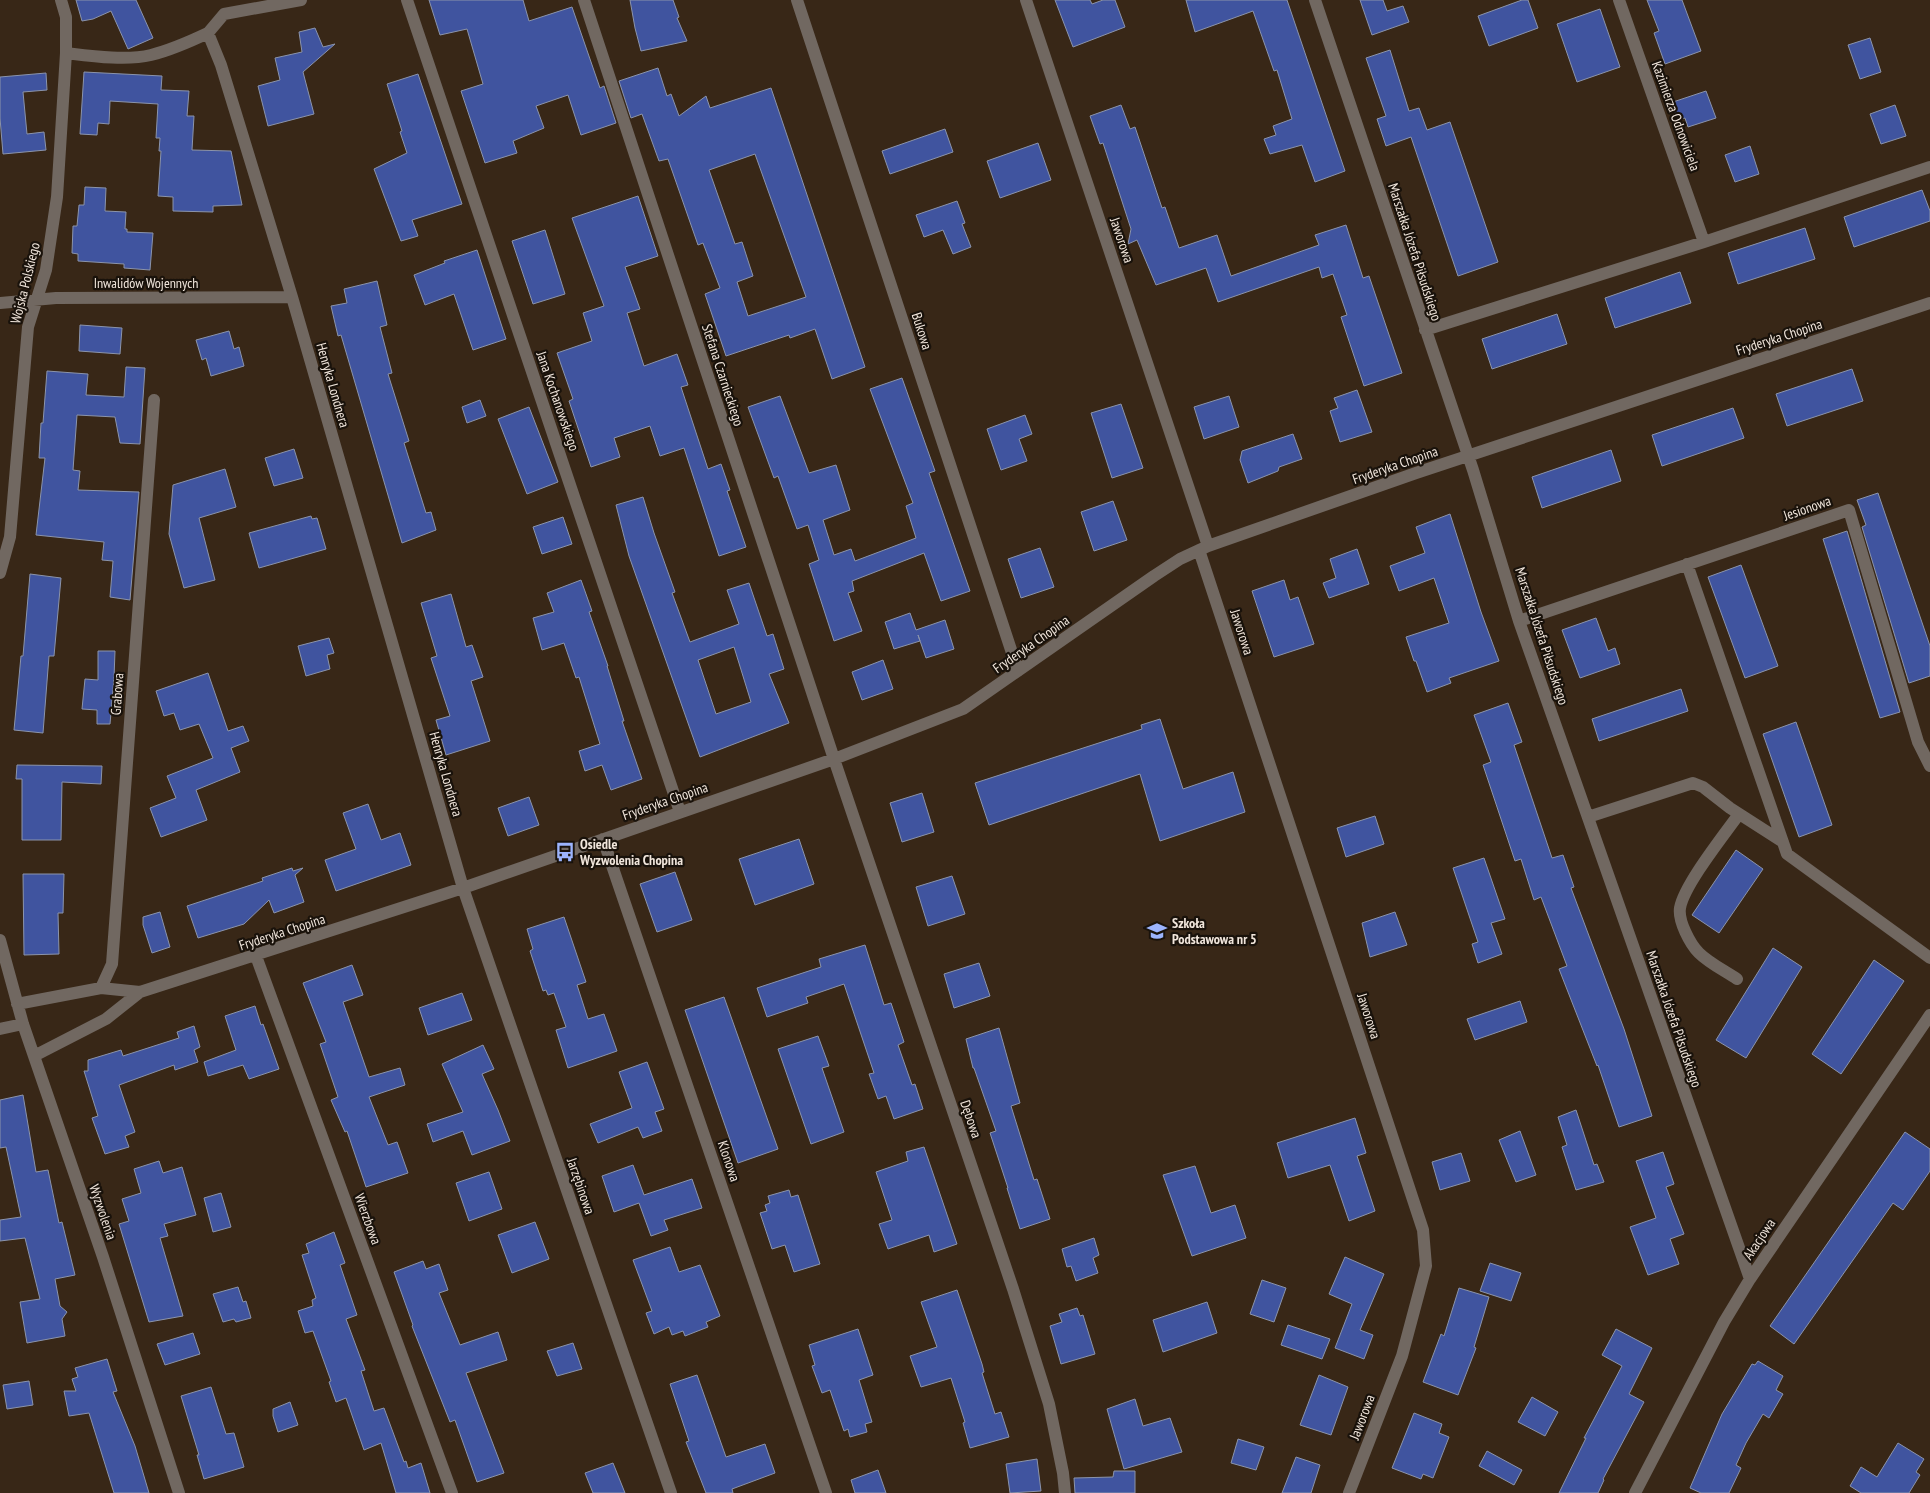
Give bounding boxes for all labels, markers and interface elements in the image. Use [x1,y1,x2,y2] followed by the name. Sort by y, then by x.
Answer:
[1648,59,1704,173] street label: Kazimierza Odnowiciela
[1384,181,1446,323] street label: Marszałka Józefa Piłsudskiego
[1106,214,1138,265] street label: Jaworowa
[6,241,44,325] street label: Wojska Polskiego
[94,274,198,292] street label: Inwalidów Wojennych
[908,310,936,352] street label: Bukowa
[1734,315,1824,359] street label: Fryderyka Chopina
[698,322,748,428] street label: Stefana Czarnieckiego
[312,341,354,429] street label: Henryka Londnera
[532,348,583,453] street label: Jana Kochanowskiego
[1350,442,1440,488] street label: Fryderyka Chopina
[1780,492,1833,525] street label: Jesionowa
[1511,565,1573,707] street label: Marszałka Józefa Piłsudskiego
[1226,606,1258,657] street label: Jaworowa
[989,611,1073,677] street label: Fryderyka Chopina
[107,672,127,716] street label: Grabowa
[425,730,467,818] street label: Henryka Londnera
[620,778,710,824] street label: Fryderyka Chopina
[579,835,683,869] place label: Osiedle Wyzwolenia Chopina
[554,841,576,863] bus stop icon: Osiedle Wyzwolenia Chopina
[237,910,327,954] street label: Fryderyka Chopina
[1172,914,1257,948] place label: Szkoła Podstawowa nr 5
[1146,920,1168,942] school or university icon: Szkoła Podstawowa nr 5
[1642,948,1706,1090] street label: Marszałka Józefa Piłsudskiego
[1353,990,1385,1041] street label: Jaworowa
[956,1098,986,1140] street label: Dębowa
[714,1138,744,1184] street label: Klonowa
[563,1154,599,1217] street label: Jarzębinowa
[85,1182,121,1242] street label: Wyzwolenia
[350,1191,386,1247] street label: Wierzbowa
[1739,1215,1779,1263] street label: Akacjowa
[1345,1392,1379,1443] street label: Jaworowa

